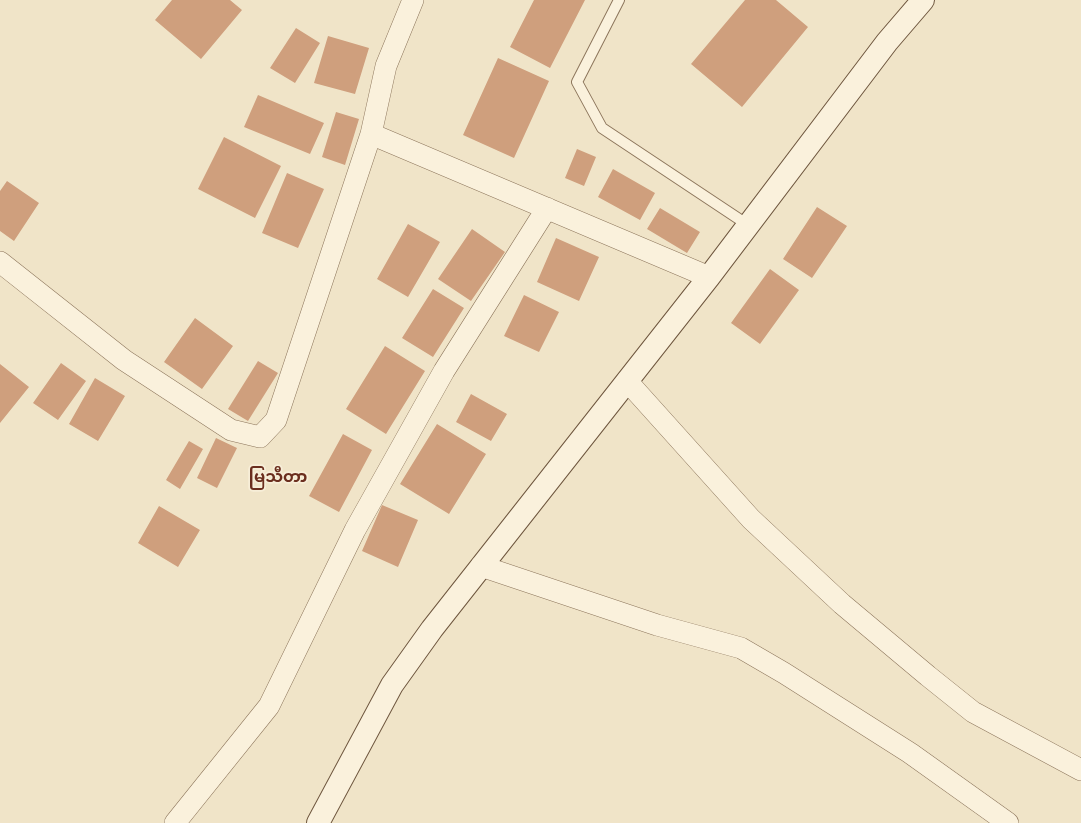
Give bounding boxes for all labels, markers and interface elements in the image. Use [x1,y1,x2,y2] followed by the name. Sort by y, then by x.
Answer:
[249,470,307,490] district label: မြသီတာ

